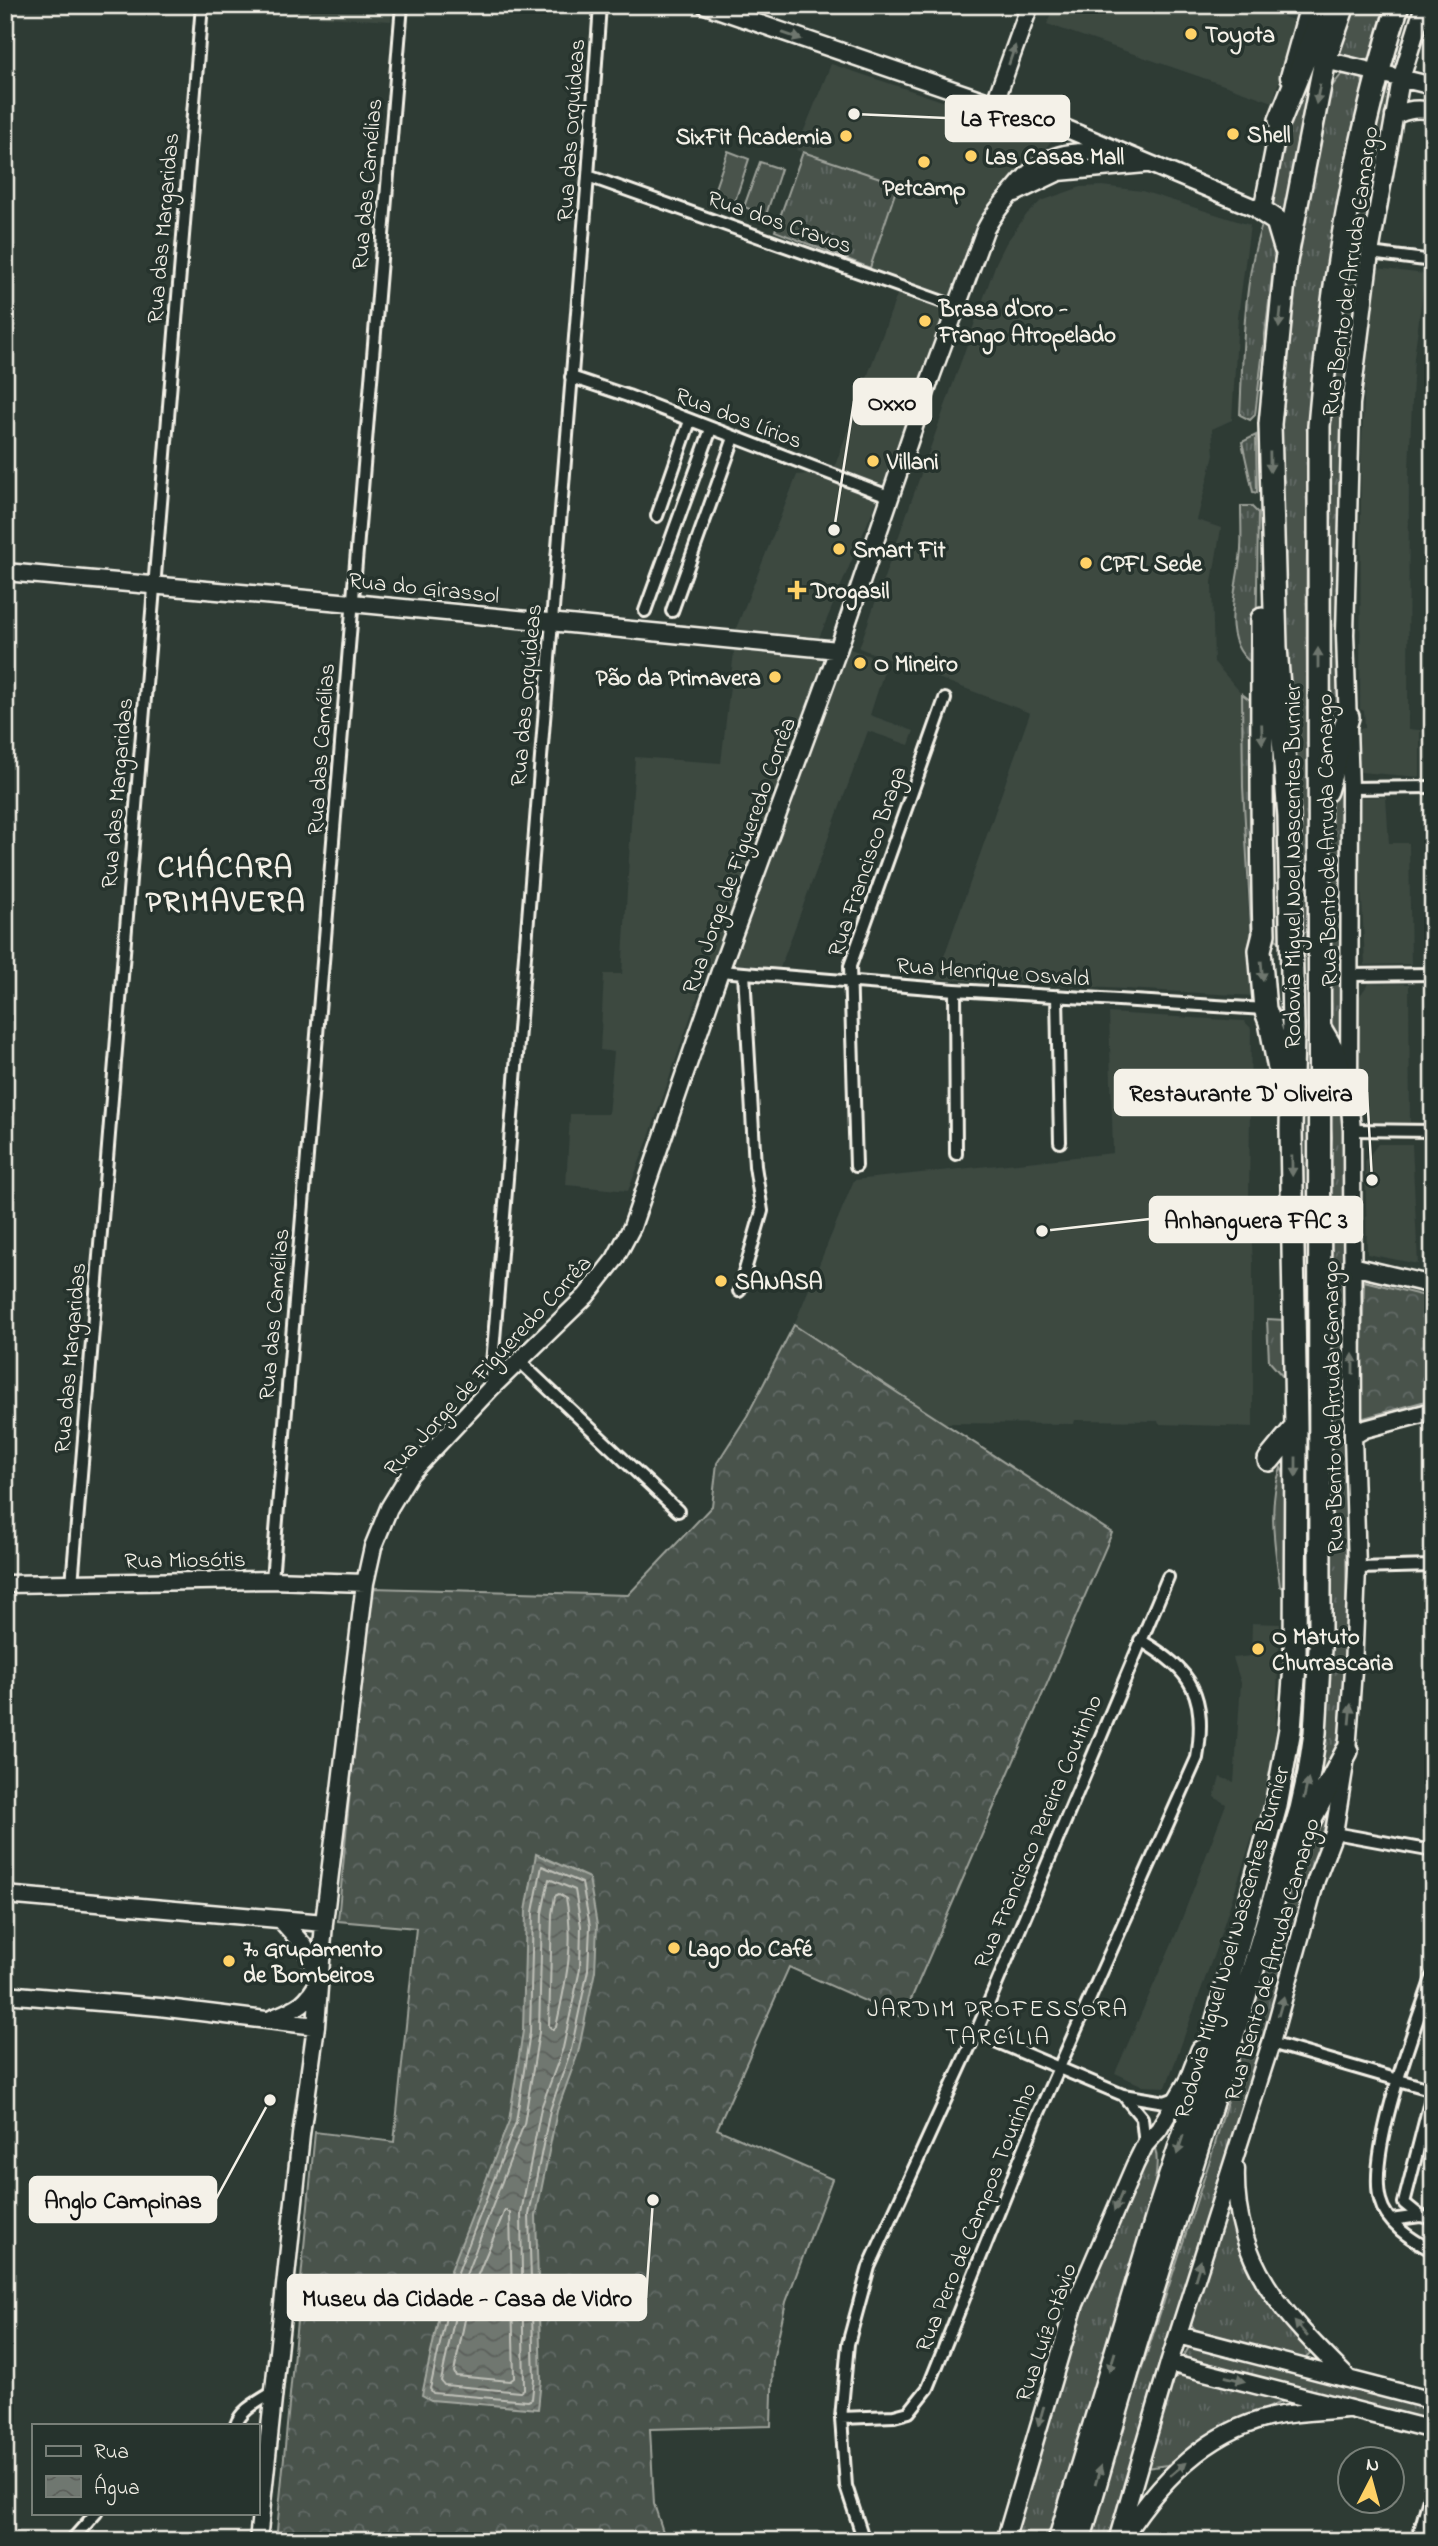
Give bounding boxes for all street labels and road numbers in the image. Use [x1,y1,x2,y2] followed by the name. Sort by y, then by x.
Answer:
[550,38,595,223] street label: Rua das Orquídeas
[345,97,392,271] street label: Rua das Camélias
[1315,124,1389,419] street label: Rua Bento de Arruda Camargo
[140,131,190,325] street label: Rua das Margaridas
[702,183,856,264] street label: Rua dos Cravos
[670,380,807,459] street label: Rua dos Lírios
[347,565,501,614] street label: Rua do Girassol
[503,603,552,788] street label: Rua das Orquídeas
[300,662,345,836] street label: Rua das Camélias
[1278,683,1312,1049] street label: Rodovia Miguel Noel Nascentes Burnier
[1309,693,1349,987] street label: Rua Bento de Arruda Camargo
[94,696,144,890] street label: Rua das Margaridas
[675,713,807,999] street label: Rua Jorge de Figueredo Corrêa
[820,762,917,962] street label: Rua Francisco Braga
[895,950,1091,997] street label: Rua Henrique Osvald
[252,1227,299,1401] street label: Rua das Camélias
[377,1249,601,1485] street label: Rua Jorge de Figueredo Corrêa
[1315,1260,1355,1554] street label: Rua Bento de Arruda Camargo
[47,1261,97,1455] street label: Rua das Margaridas
[124,1544,246,1579] street label: Rua Miosótis
[967,1690,1112,1974] street label: Rua Francisco Pereira Coutinho
[1167,1762,1301,2123] street label: Rodovia Miguel Noel Nascentes Burnier
[1217,1814,1331,2105] street label: Rua Bento de Arruda Camargo
[908,2078,1047,2357] street label: Rua Pero de Campos Tourinho
[1008,2259,1087,2407] street label: Rua Luíz Otávio

